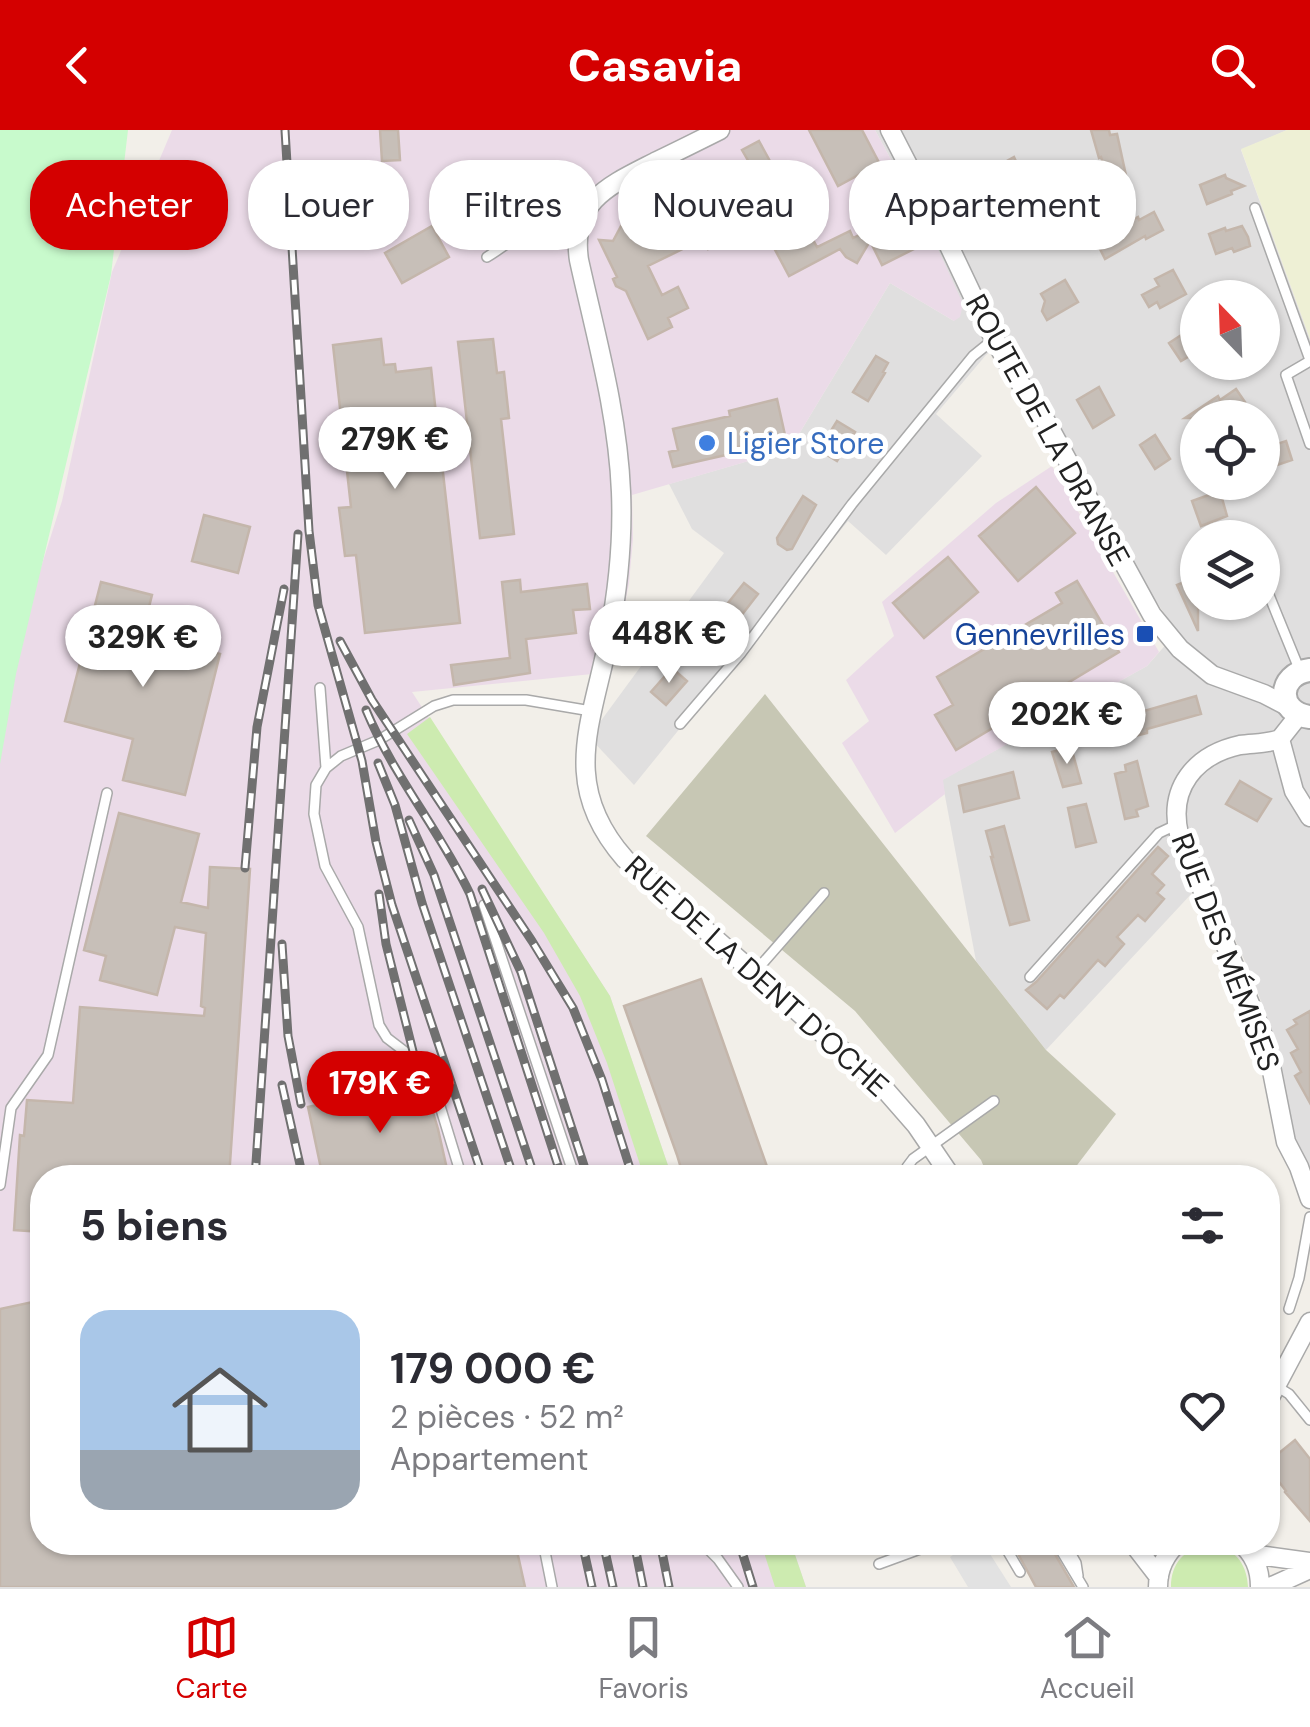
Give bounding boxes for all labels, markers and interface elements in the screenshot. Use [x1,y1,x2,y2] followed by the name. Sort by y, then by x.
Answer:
[568,36,742,95] text: Casavia
[50,38,105,93] icon: back
[1205,38,1260,93] icon: search
[30,160,228,250] chip: Acheter
[248,160,409,250] chip: Louer
[429,160,598,250] chip: Filtres
[618,160,829,250] chip: Nouveau
[849,160,1136,250] chip: Appartement
[1180,280,1280,380] north arrow
[1180,280,1280,620] map controls
[957,287,1139,573] street label: ROUTE DE LA DRANSE
[1180,400,1280,500] button: locate
[314,407,476,492] pin: 279K €
[340,418,450,460] text: 279K €
[727,424,884,463] place label: Ligier Store
[696,432,718,454] marker: Ligier Store
[1180,520,1280,620] button: layers
[588,601,750,686] pin: 448K €
[62,605,224,690] pin: 329K €
[611,612,727,654] text: 448K €
[955,615,1125,654] place label: Gennevrilles
[87,616,199,658] text: 329K €
[1134,623,1156,645] marker: Gennevrilles
[986,682,1148,767] pin: 202K €
[1011,693,1123,735] text: 202K €
[1163,828,1289,1076] street label: RUE DES MÉMISES
[617,847,897,1105] street label: RUE DE LA DENT D'OCHE
[299,1051,461,1136] pin: 179K €
[329,1062,431,1104] text: 179K €
[80,1198,229,1253] text: 5 biens
[1175,1198,1230,1253] icon: filters
[390,1341,596,1396] text: 179 000 €
[160,1350,280,1470] icon: home
[1175,1383,1230,1438] icon: heart
[390,1396,624,1438] text: 2 pièces · 52 m²
[390,1438,588,1480] text: Appartement
[175,1610,248,1707] tab: Carte
[598,1610,689,1707] tab: Favoris
[1040,1610,1135,1707] tab: Accueil

